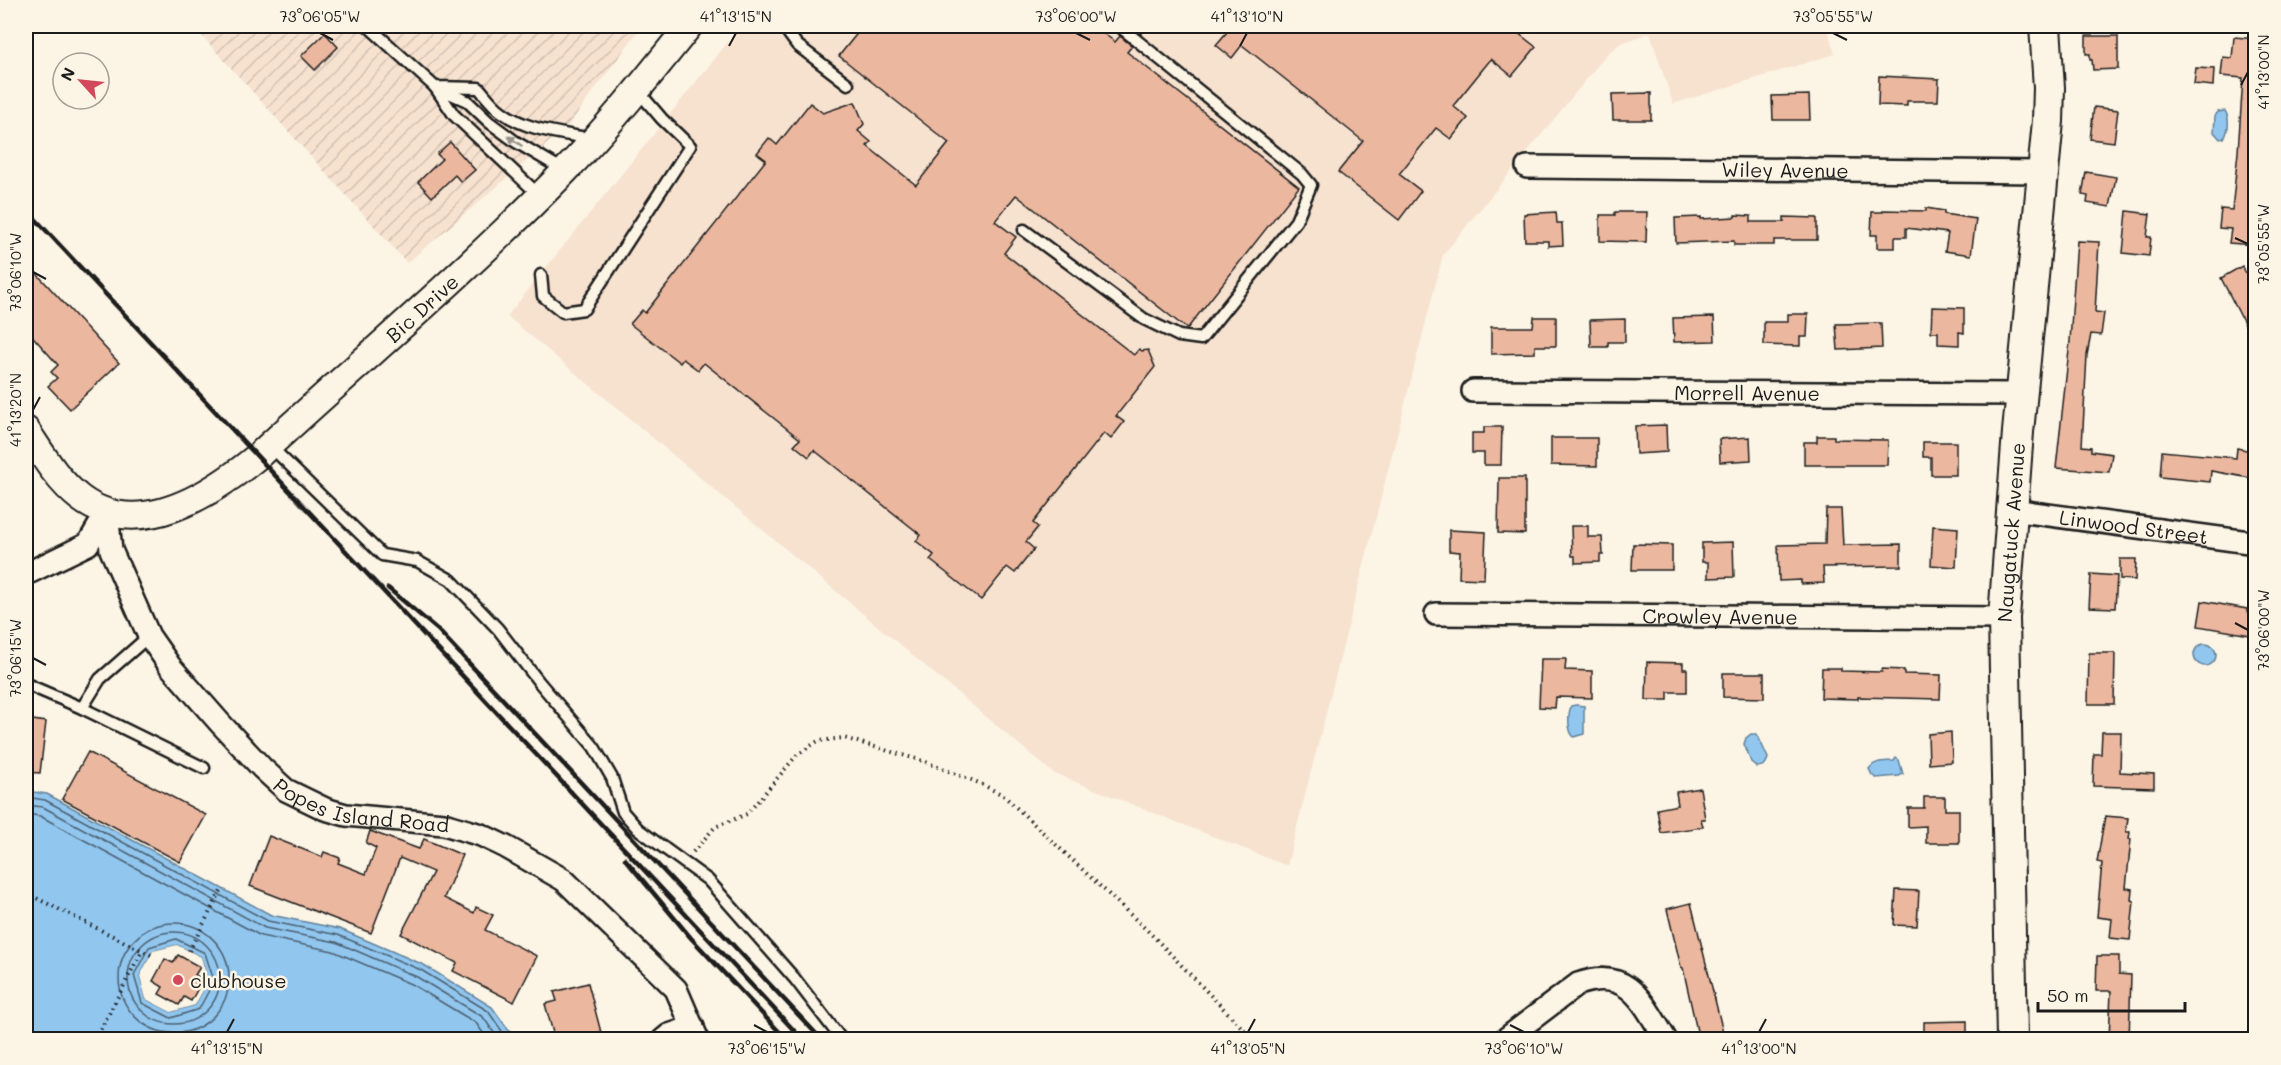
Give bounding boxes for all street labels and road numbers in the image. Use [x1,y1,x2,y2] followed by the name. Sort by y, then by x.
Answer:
[1721,156,1849,183] street label: Wiley Avenue
[380,268,464,348] street label: Bic Drive
[1674,379,1820,406] street label: Morrell Avenue
[1991,442,2030,623] street label: Naugatuck Avenue
[2058,504,2210,549] street label: Linwood Street
[1642,602,1798,630] street label: Crowley Avenue
[268,772,450,837] street label: Popes Island Road

